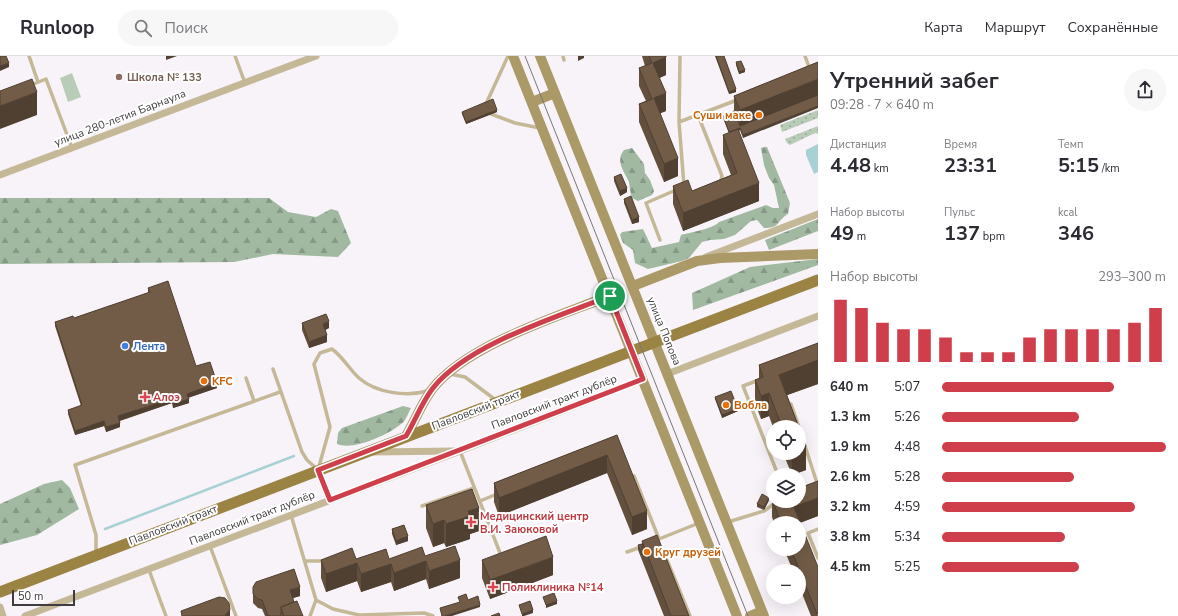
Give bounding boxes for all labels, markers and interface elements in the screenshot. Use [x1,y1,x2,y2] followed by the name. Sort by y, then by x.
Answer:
[118,10,398,46] search box
[20,15,94,41] text: Runloop
[132,17,154,39] icon: search
[164,18,208,38] text: Поиск
[924,18,963,37] text: Карта
[985,18,1046,37] text: Маршрут
[1068,18,1158,37] text: Сохранённые
[830,66,999,96] text: Утренний забег
[1124,69,1166,111] button: share
[127,70,202,85] place label: Школа № 133
[114,72,124,82] marker: Школа № 133
[52,86,188,150] street label: улица 280-летия Барнаула
[830,96,934,114] text: 09:28 · 7 × 640 m
[693,108,751,123] place label: Суши маке
[754,110,764,120] marker: Суши маке
[830,137,886,152] text: Дистанция
[944,137,977,152] text: Время
[1058,137,1083,152] text: Темп
[830,152,871,179] text: 4.48
[944,152,997,179] text: 23:31
[1058,152,1099,179] text: 5:15
[871,161,889,176] text: km
[1099,161,1120,176] text: /km
[830,205,905,220] text: Набор высоты
[944,205,975,220] text: Пульс
[1058,205,1078,220] text: kcal
[830,220,854,247] text: 49
[944,220,980,247] text: 137
[1058,220,1094,247] text: 346
[854,229,866,244] text: m
[980,229,1005,244] text: bpm
[830,268,918,286] text: Набор высоты
[1098,268,1166,286] text: 293–300 m
[593,279,627,313] pin
[599,285,621,307] icon: arrive
[643,295,685,368] street label: улица Попова
[133,339,165,354] place label: Лента
[120,341,130,351] marker: Лента
[489,371,619,433] street label: Павловский тракт дублёр
[212,374,233,389] place label: KFC
[199,376,209,386] marker: KFC
[830,378,868,396] text: 640 m
[894,378,920,396] text: 5:07
[430,386,522,434] street label: Павловский тракт
[153,390,180,405] place label: Алоэ
[140,392,150,402] marker: Алоэ
[734,398,767,413] place label: Вобла
[721,400,731,410] marker: Вобла
[830,408,871,426] text: 1.3 km
[894,408,920,426] text: 5:26
[766,420,806,604] map controls
[766,420,806,460] button: locate
[830,438,871,456] text: 1.9 km
[894,438,920,456] text: 4:48
[766,468,806,508] button: layers
[830,468,871,486] text: 2.6 km
[894,468,920,486] text: 5:28
[187,487,317,549] street label: Павловский тракт дублёр
[830,498,871,516] text: 3.2 km
[894,498,920,516] text: 4:59
[127,501,219,549] street label: Павловский тракт
[480,509,589,537] place label: Медицинский центр В.И. Заюковой
[465,516,477,528] marker: Медицинский центр В.И. Заюковой
[766,516,806,556] button: +
[830,528,871,546] text: 3.8 km
[894,528,920,546] text: 5:34
[655,545,721,560] place label: Круг друзей
[642,547,652,557] marker: Круг друзей
[830,558,871,576] text: 4.5 km
[894,558,920,576] text: 5:25
[766,564,806,604] button: −
[502,580,604,595] place label: Поликлиника №14
[487,581,499,593] marker: Поликлиника №14
[12,588,75,607] scale bar
[18,589,43,604] text: 50 m

